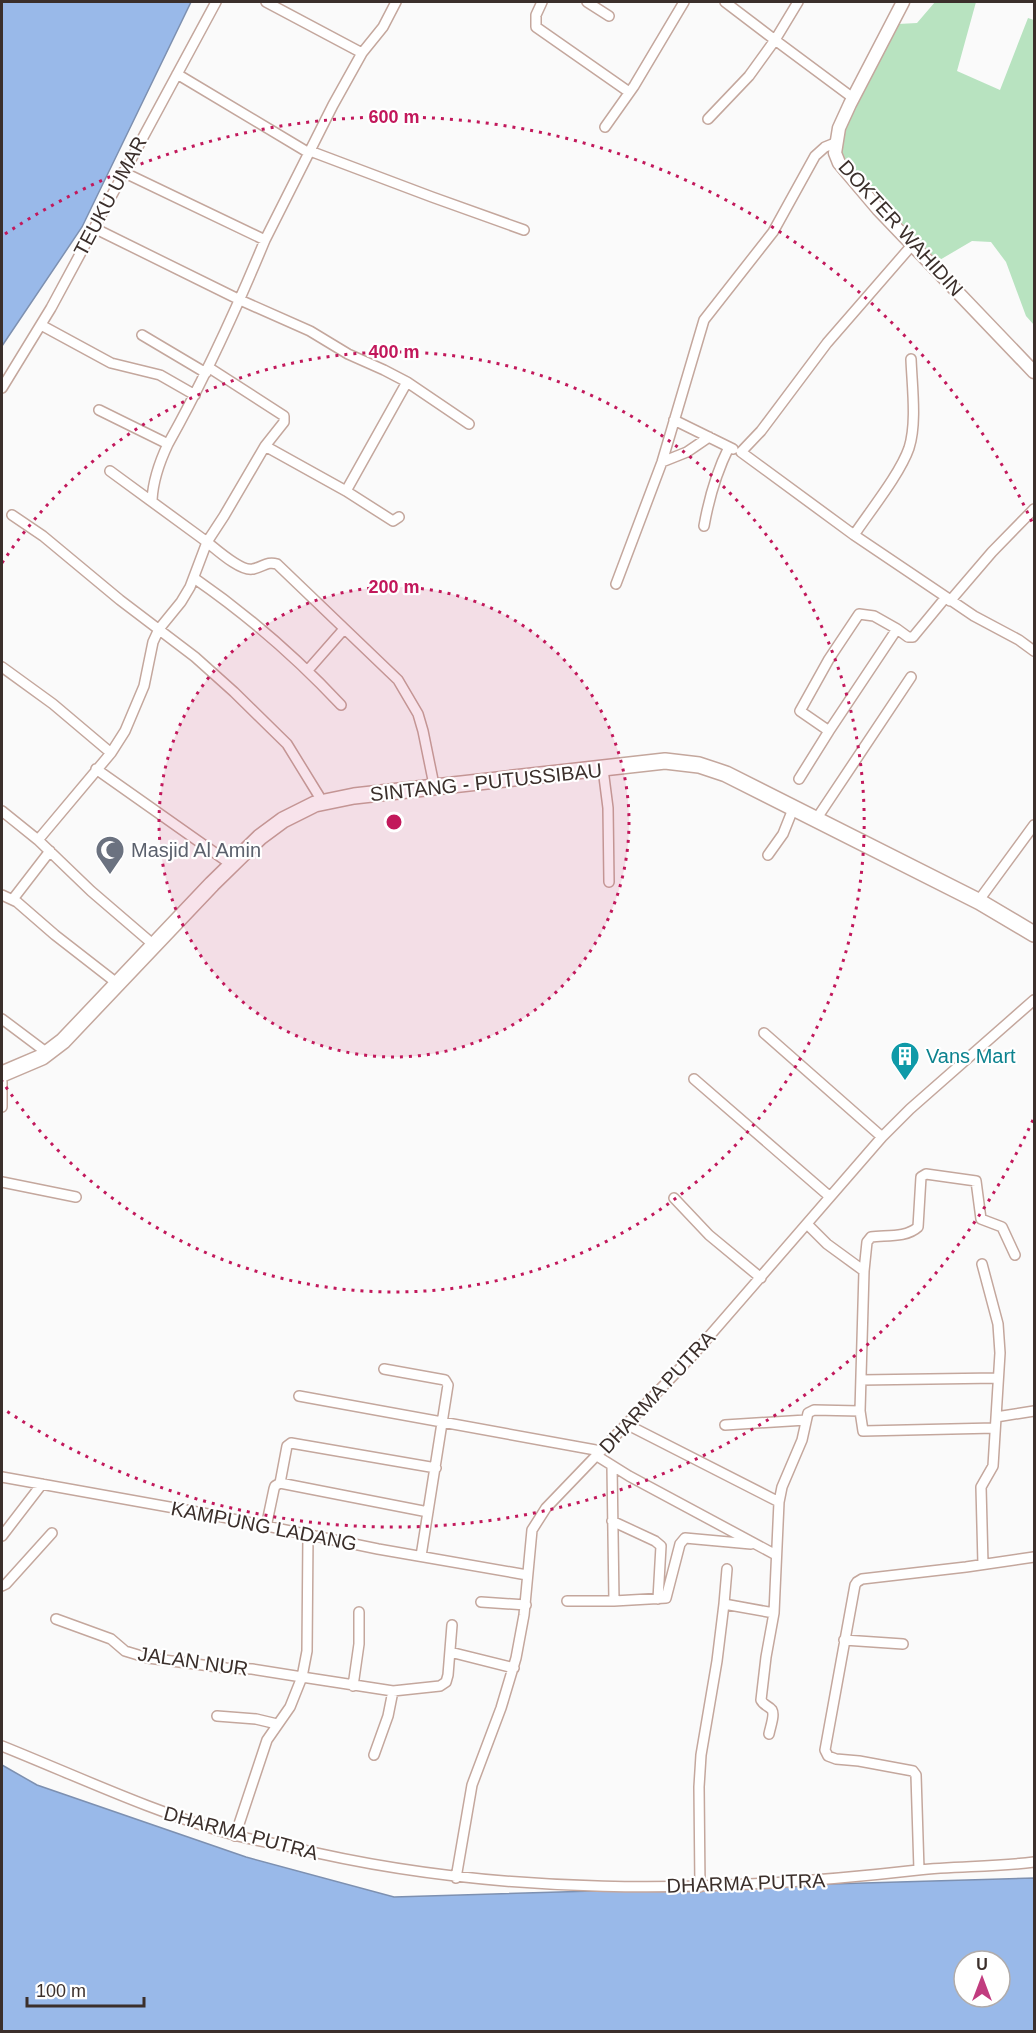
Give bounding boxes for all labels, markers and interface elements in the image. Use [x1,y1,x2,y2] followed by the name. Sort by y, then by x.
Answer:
[368,107,420,127] text: 600 m
[69,132,151,260] street label: TEUKU UMAR
[834,156,968,300] street label: DOKTER WAHIDIN
[368,342,420,362] text: 400 m
[368,577,420,597] text: 200 m
[369,759,603,805] street label: SINTANG - PUTUSSIBAU
[384,812,404,832] centre of rings
[94,834,126,876] mosque icon: Masjid Al Amin
[131,839,261,861] place label: Masjid Al Amin
[889,1040,921,1082] building icon: Vans Mart
[926,1045,1016,1067] place label: Vans Mart
[595,1326,720,1458] street label: DHARMA PUTRA
[169,1497,359,1555] street label: KAMPUNG LADANG
[136,1642,250,1680] street label: JALAN NUR
[161,1802,321,1864] street label: DHARMA PUTRA
[666,1869,826,1897] street label: DHARMA PUTRA
[952,1949,1012,2009] north arrow
[976,1956,988,1973] text: U
[27,1970,144,2008] scale bar
[36,1981,86,2001] text: 100 m

